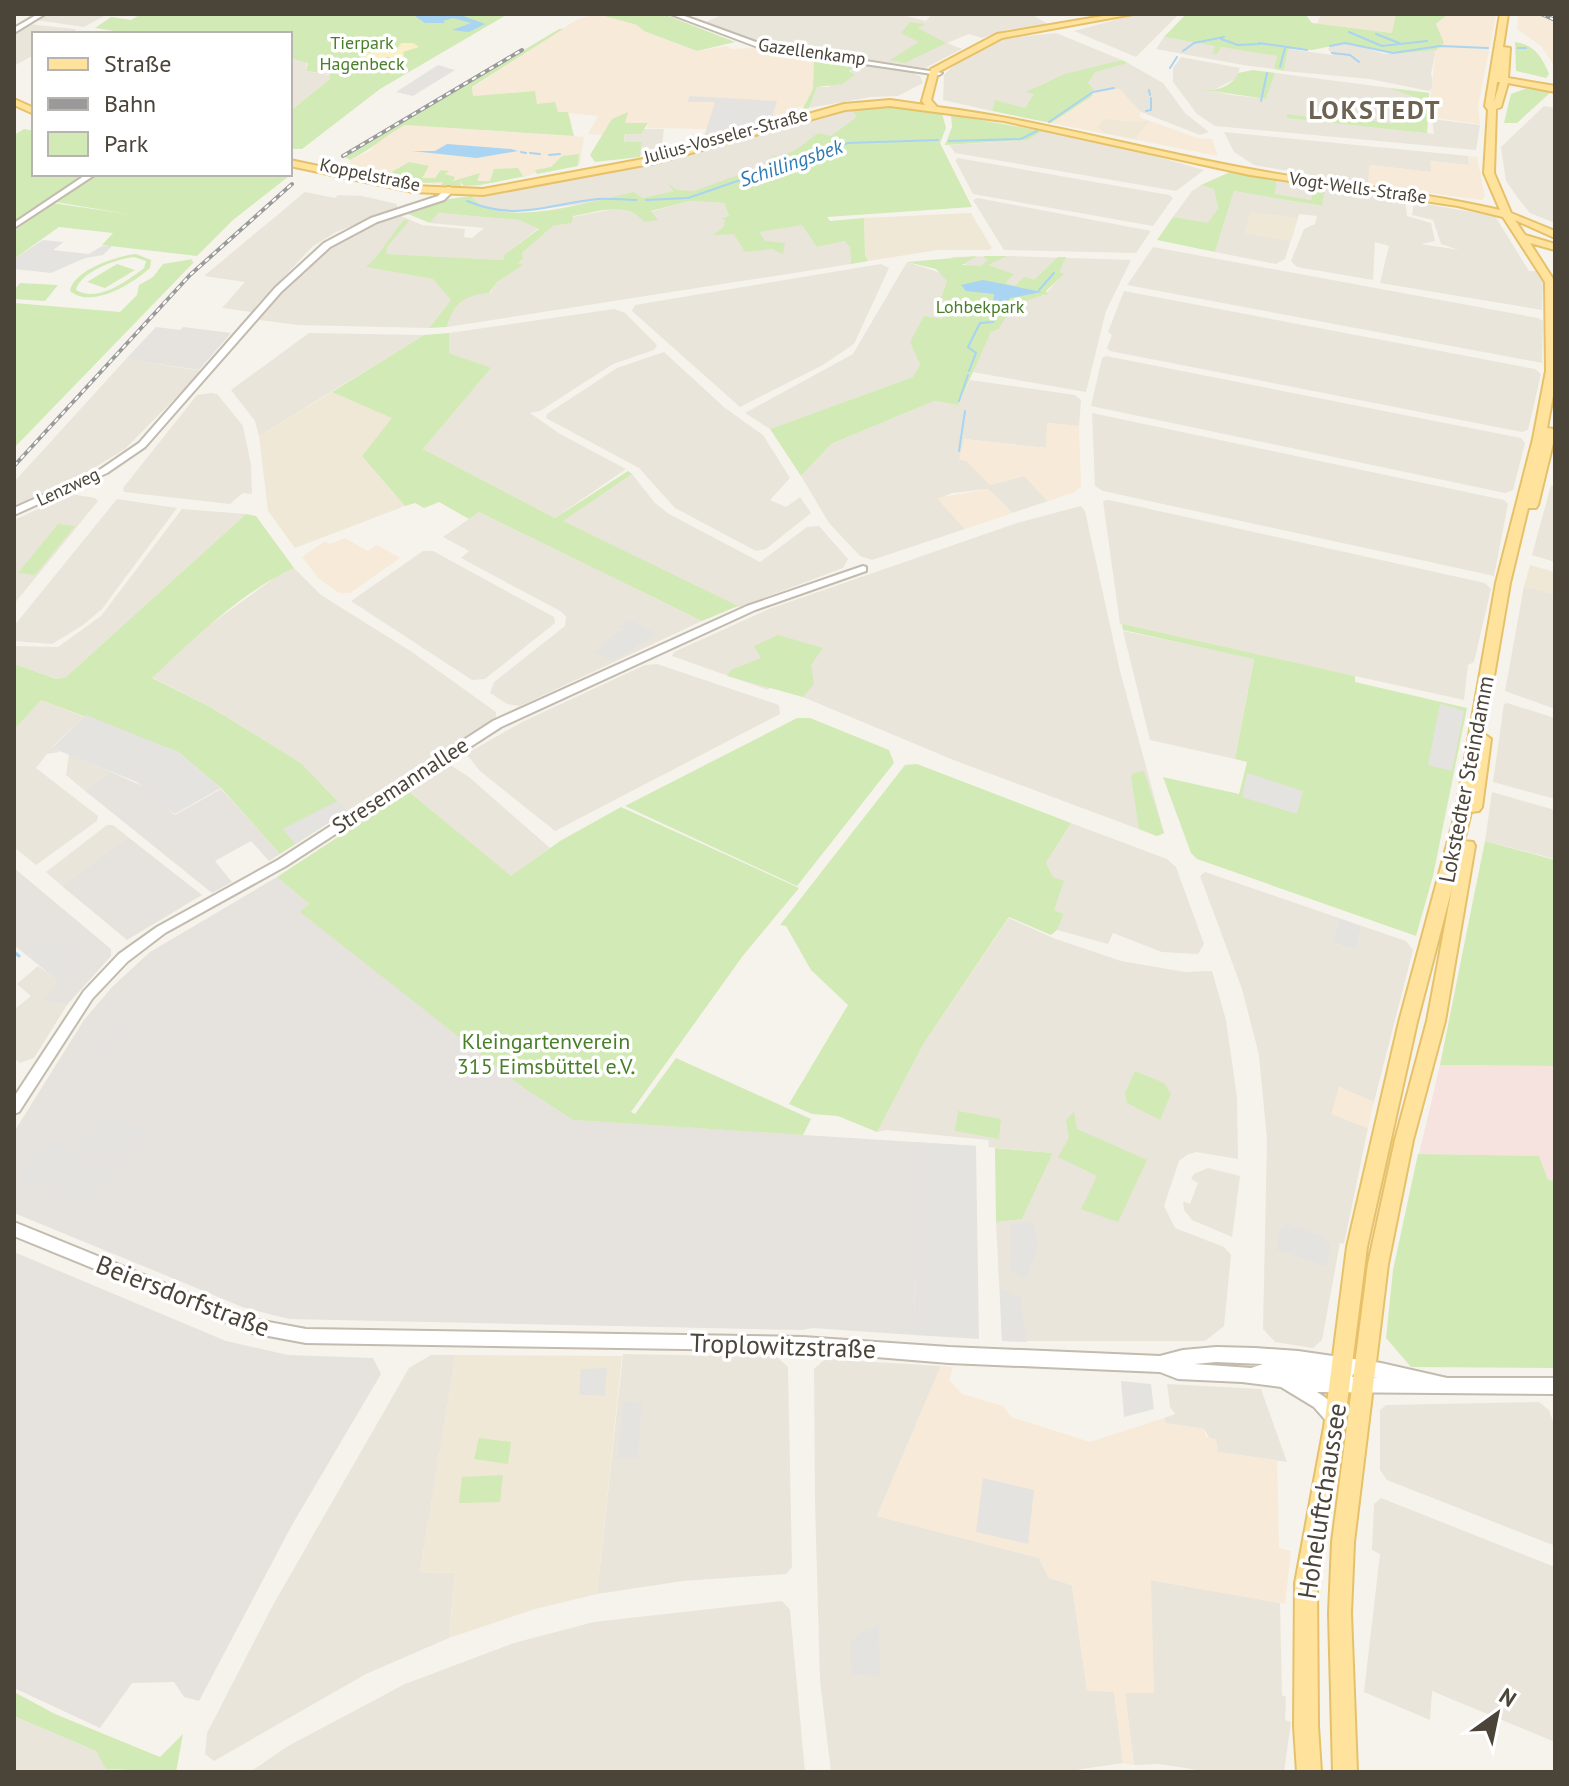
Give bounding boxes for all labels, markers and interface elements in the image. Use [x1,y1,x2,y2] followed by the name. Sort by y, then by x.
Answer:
[319,31,405,75] park label: Tierpark Hagenbeck
[32,32,292,176] legend
[757,33,867,70] street label: Gazellenkamp
[104,48,171,79] text: Straße
[104,88,156,119] text: Bahn
[1308,93,1442,126] district label: LOKSTEDT
[640,103,810,169] street label: Julius-Vosseler-Straße
[104,128,149,159] text: Park
[736,133,847,193] water label: Schillingsbek
[318,153,422,196] street label: Koppelstraße
[1287,166,1428,209] street label: Vogt-Wells-Straße
[936,295,1025,318] park label: Lohbekpark
[33,462,103,511] street label: Lenzweg
[1432,673,1500,885] street label: Lokstedter Steindamm
[327,731,473,839] street label: Stresemannallee
[457,1027,635,1080] park label: Kleingartenverein 315 Eimsbüttel e.V.
[92,1247,275,1344] street label: Beiersdorfstraße
[689,1326,877,1365] street label: Troplowitzstraße
[1290,1401,1353,1601] street label: Hoheluftchaussee
[1457,1674,1537,1754] north arrow
[1494,1682,1522,1713] text: N

